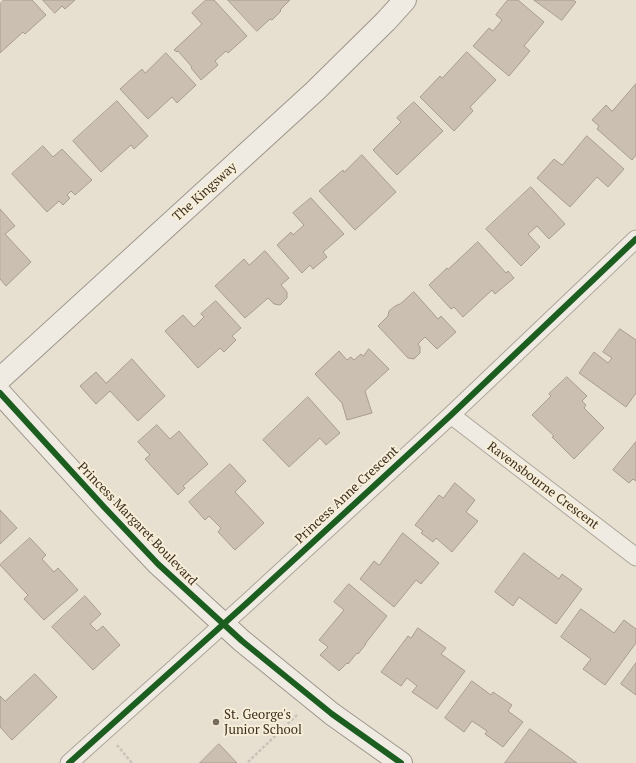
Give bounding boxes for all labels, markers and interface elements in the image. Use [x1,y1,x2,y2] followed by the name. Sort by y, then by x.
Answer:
[170,159,240,225] street label: The Kingsway
[484,439,602,533] street label: Ravensbourne Crescent
[292,443,402,547] street label: Princess Anne Crescent
[74,459,200,589] street label: Princess Margaret Boulevard
[224,707,302,738] place label: St. George's Junior School
[211,717,221,727] marker: St. George's Junior School

